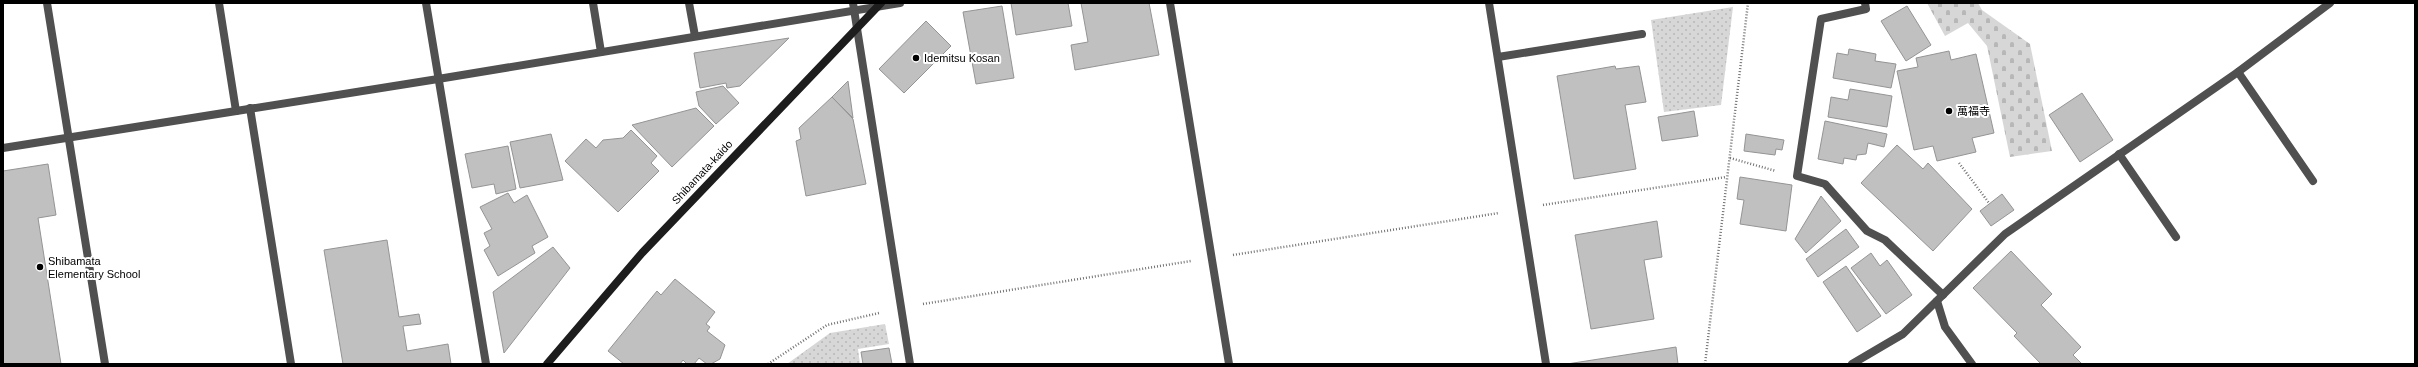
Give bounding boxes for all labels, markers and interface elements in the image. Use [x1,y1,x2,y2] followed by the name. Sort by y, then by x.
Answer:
[924,52,1000,64] place label: Idemitsu Kosan
[911,53,921,63] marker: Idemitsu Kosan
[1957,105,1990,117] place label: 萬福寺
[1944,106,1954,116] marker: 萬福寺
[669,138,735,206] street label: Shibamata-kaido
[48,255,140,280] place label: Shibamata Elementary School
[35,262,45,272] marker: Shibamata Elementary School

